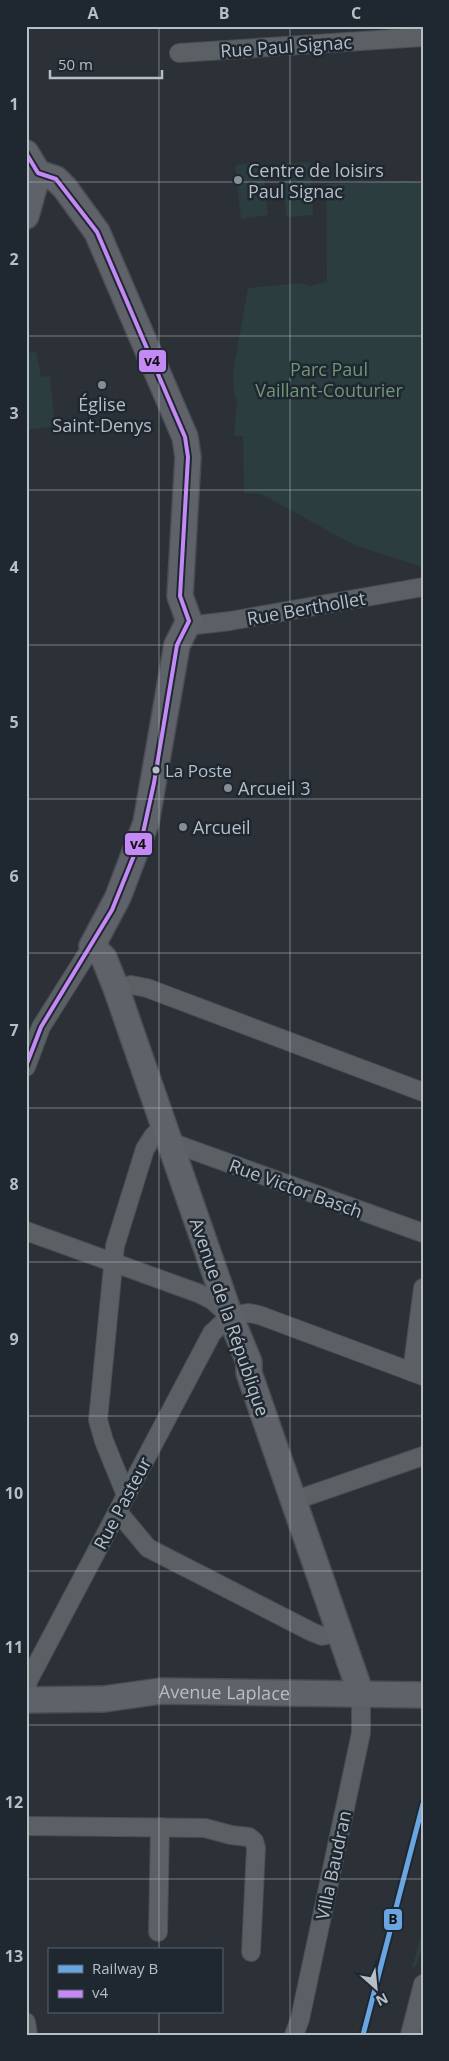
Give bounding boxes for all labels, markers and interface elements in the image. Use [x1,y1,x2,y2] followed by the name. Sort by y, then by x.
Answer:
[87,2,99,24] text: A
[219,2,229,24] text: B
[351,2,361,24] text: C
[219,29,353,63] street label: Rue Paul Signac
[50,48,162,80] scale bar
[58,54,93,74] text: 50 m
[9,93,19,115] text: 1
[248,158,384,203] place label: Centre de loisirs Paul Signac
[232,174,244,186] marker: Centre de loisirs Paul Signac
[9,248,19,270] text: 2
[138,349,167,373] line badge: v4
[144,351,160,370] text: v4
[255,357,403,402] park label: Parc Paul Vaillant-Couturier
[96,379,108,391] marker: Église Saint-Denys
[52,392,152,437] place label: Église Saint-Denys
[9,402,19,424] text: 3
[9,556,19,578] text: 4
[245,586,367,630] street label: Rue Berthollet
[9,711,19,733] text: 5
[165,759,232,782] place label: La Poste
[151,765,161,775] marker: La Poste
[238,776,311,800] place label: Arcueil 3
[222,782,234,794] marker: Arcueil 3
[193,815,251,839] place label: Arcueil
[177,821,189,833] marker: Arcueil
[124,832,153,856] line badge: v4
[130,834,146,853] text: v4
[9,865,19,887] text: 6
[9,1019,19,1041] text: 7
[226,1153,366,1223] street label: Rue Victor Basch
[9,1173,19,1195] text: 8
[185,1215,275,1419] street label: Avenue de la République
[9,1328,19,1350] text: 9
[88,1452,157,1553] street label: Rue Pasteur
[5,1482,23,1504] text: 10
[5,1636,23,1658] text: 11
[159,1679,290,1705] street label: Avenue Laplace
[5,1791,23,1813] text: 12
[310,1808,356,1922] street label: Villa Baudran
[383,1908,403,1931] line badge: B
[388,1909,398,1928] text: B
[5,1945,23,1967] text: 13
[48,1948,222,2014] legend
[92,1958,158,1978] text: Railway B
[352,1964,402,2014] north arrow
[92,1982,108,2002] text: v4
[373,1989,392,2011] text: N

